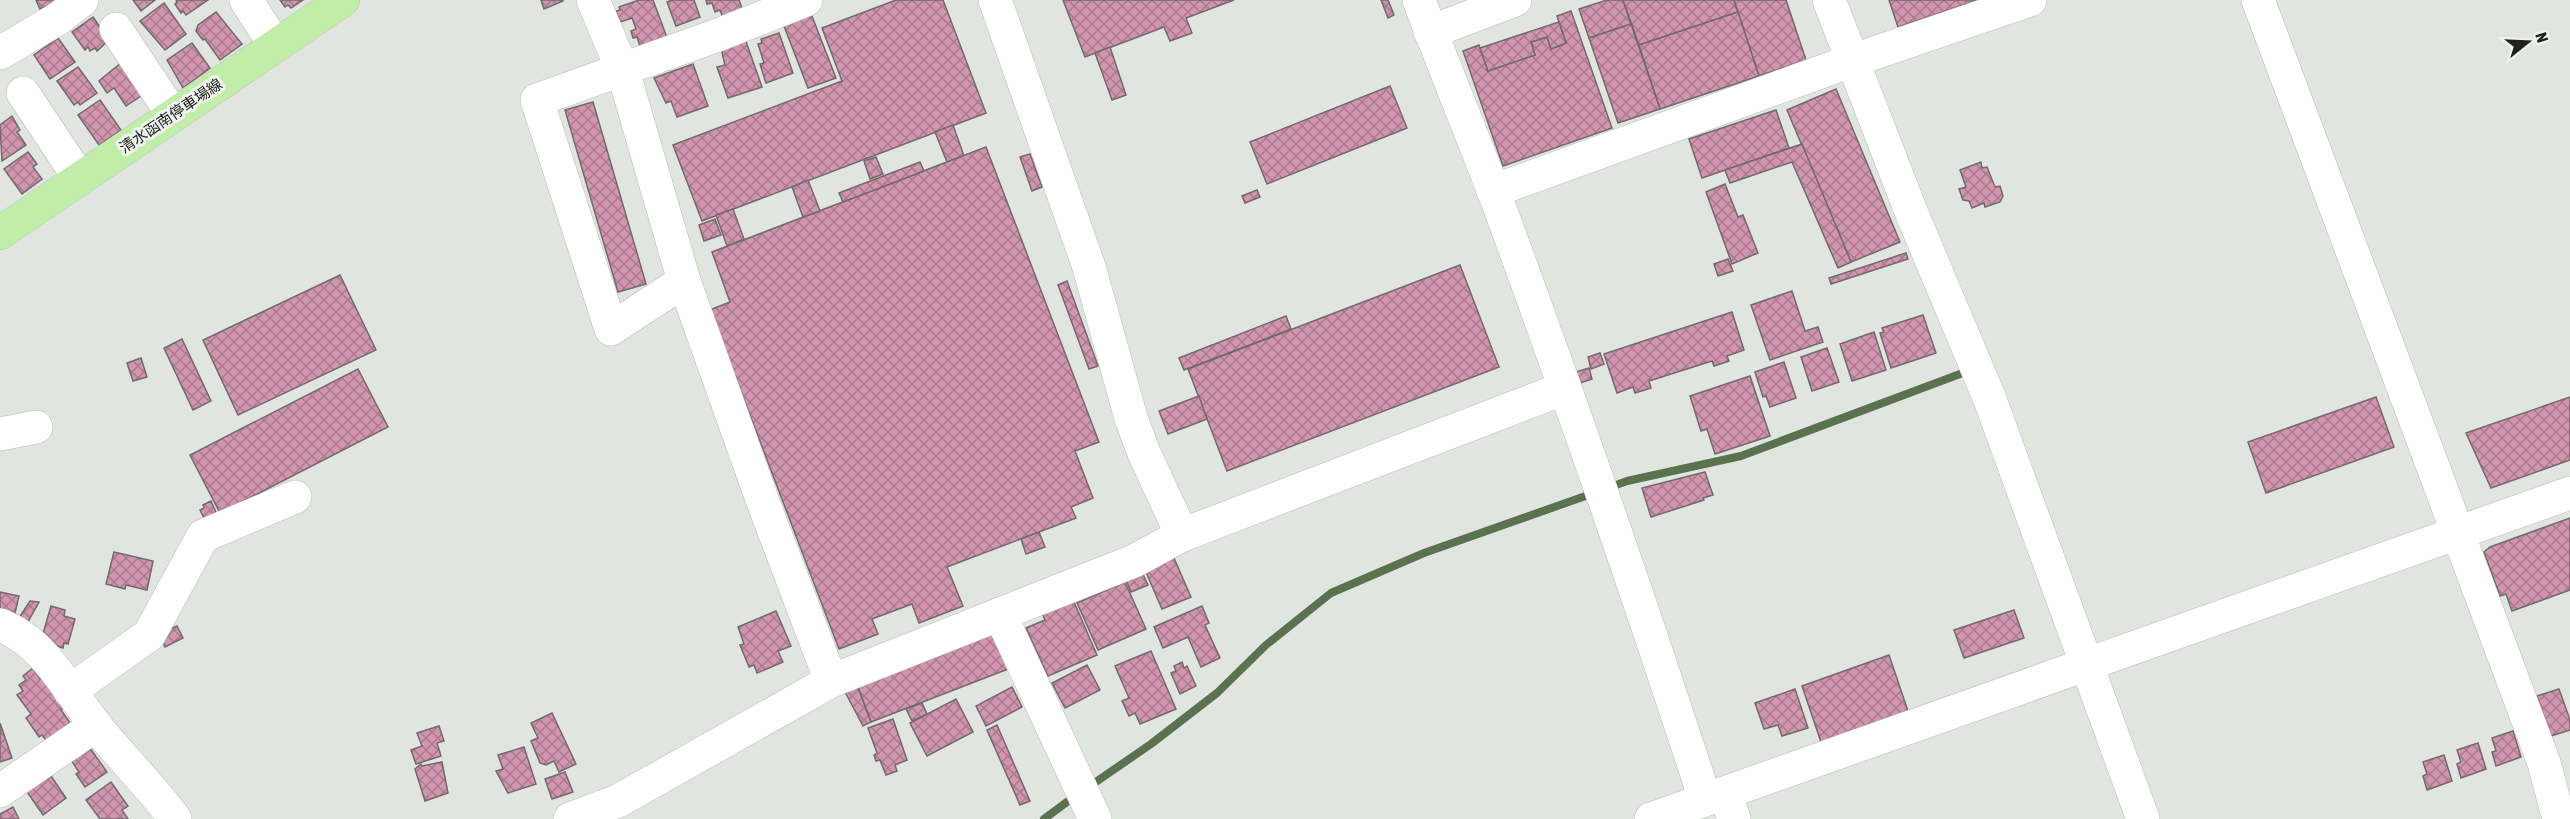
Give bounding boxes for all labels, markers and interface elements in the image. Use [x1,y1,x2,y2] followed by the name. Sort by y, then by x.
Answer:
[2498,12,2558,72] north arrow
[2532,30,2552,45] text: N
[116,75,225,156] street label: 清水函南停車場線

